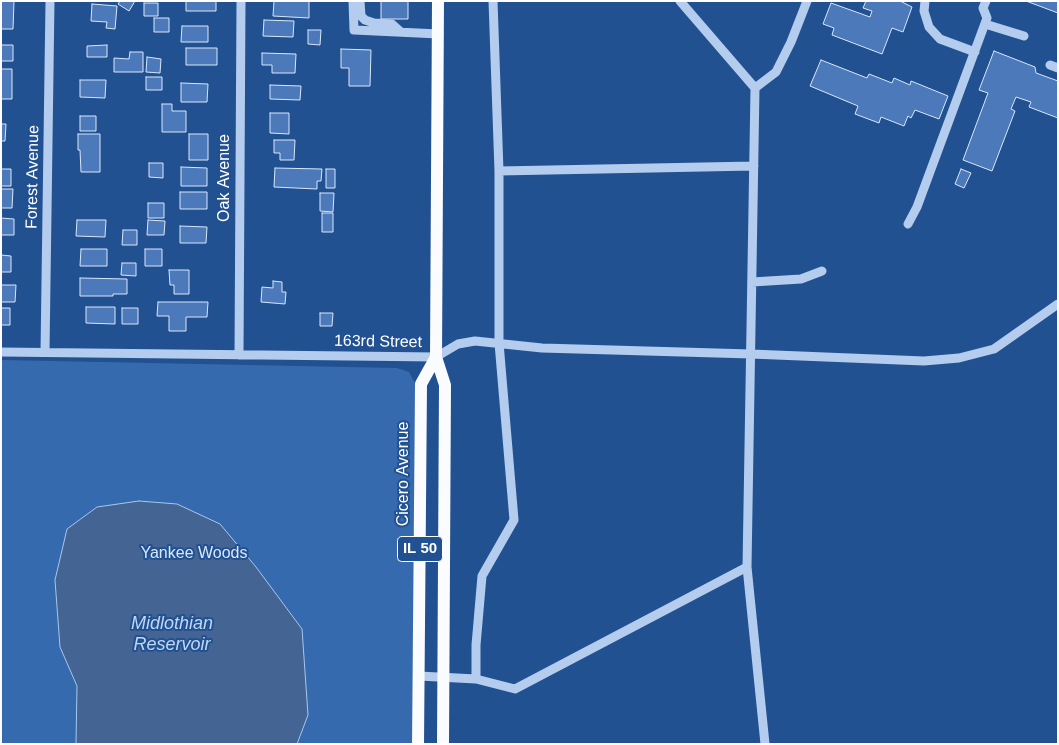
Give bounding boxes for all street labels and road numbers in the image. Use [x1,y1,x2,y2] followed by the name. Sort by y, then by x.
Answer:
[22,125,44,229] street label: Forest Avenue
[215,134,235,222] street label: Oak Avenue
[334,332,422,352] street label: 163rd Street
[394,422,414,526] street label: Cicero Avenue
[398,536,442,562] road number: IL 50

